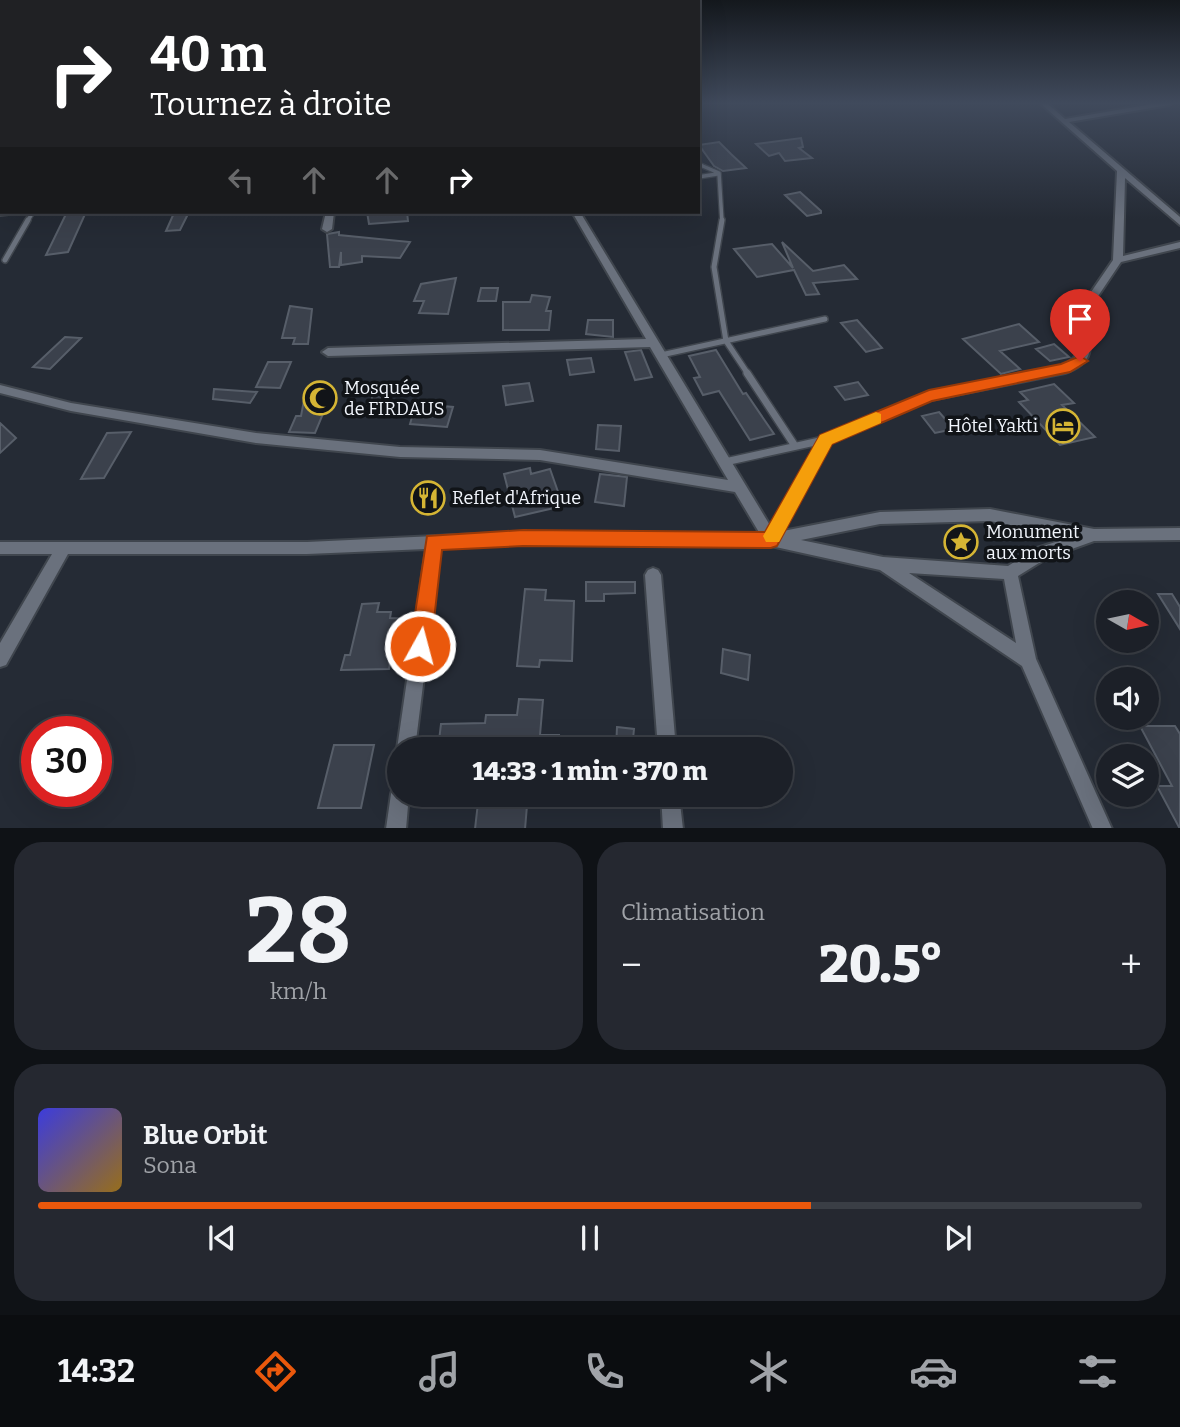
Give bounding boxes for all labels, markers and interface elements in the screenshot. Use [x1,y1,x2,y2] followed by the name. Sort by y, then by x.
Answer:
[150,25,267,84] text: 40 m
[35,28,126,119] icon: right
[150,85,392,123] text: Tournez à droite
[222,161,260,199] icon: left
[295,161,333,199] icon: ahead
[368,161,406,199] icon: ahead
[441,161,479,199] icon: right
[1050,289,1110,361] pin
[1061,300,1099,338] icon: arrive
[344,377,444,420] place label: Mosquée de FIRDAUS
[301,379,339,417] mosque icon: Mosquée de FIRDAUS
[1044,407,1082,445] hotel icon: Hôtel Yakti
[947,415,1038,437] place label: Hôtel Yakti
[409,479,447,517] restaurant icon: Reflet d'Afrique
[452,487,581,509] place label: Reflet d'Afrique
[986,521,1080,564] place label: Monument aux morts
[942,523,980,561] place icon: Monument aux morts
[1096,590,1158,653] north arrow
[1096,590,1159,807] map controls
[383,609,457,683] position arrow
[1096,667,1159,730] button: sound
[21,716,112,807] speed limit sign: 30
[1096,744,1159,807] button: layers
[473,756,707,787] text: 14:33 · 1 min · 370 m
[245,877,352,986] text: 28
[621,898,765,926] text: Climatisation
[819,933,943,996] text: 20.5°
[621,942,642,988] text: −
[1120,942,1142,988] text: +
[270,977,327,1005] text: km/h
[143,1120,267,1151] text: Blue Orbit
[143,1151,197,1179] text: Sona
[203,1219,241,1257] icon: previous
[571,1219,609,1257] icon: pause
[939,1219,977,1257] icon: next
[251,1347,300,1396] icon: directions
[415,1347,464,1396] icon: music
[580,1347,629,1396] icon: phone
[744,1347,793,1396] icon: climate
[909,1347,958,1396] icon: car
[1073,1347,1122,1396] icon: filters
[58,1352,135,1390] text: 14:32

